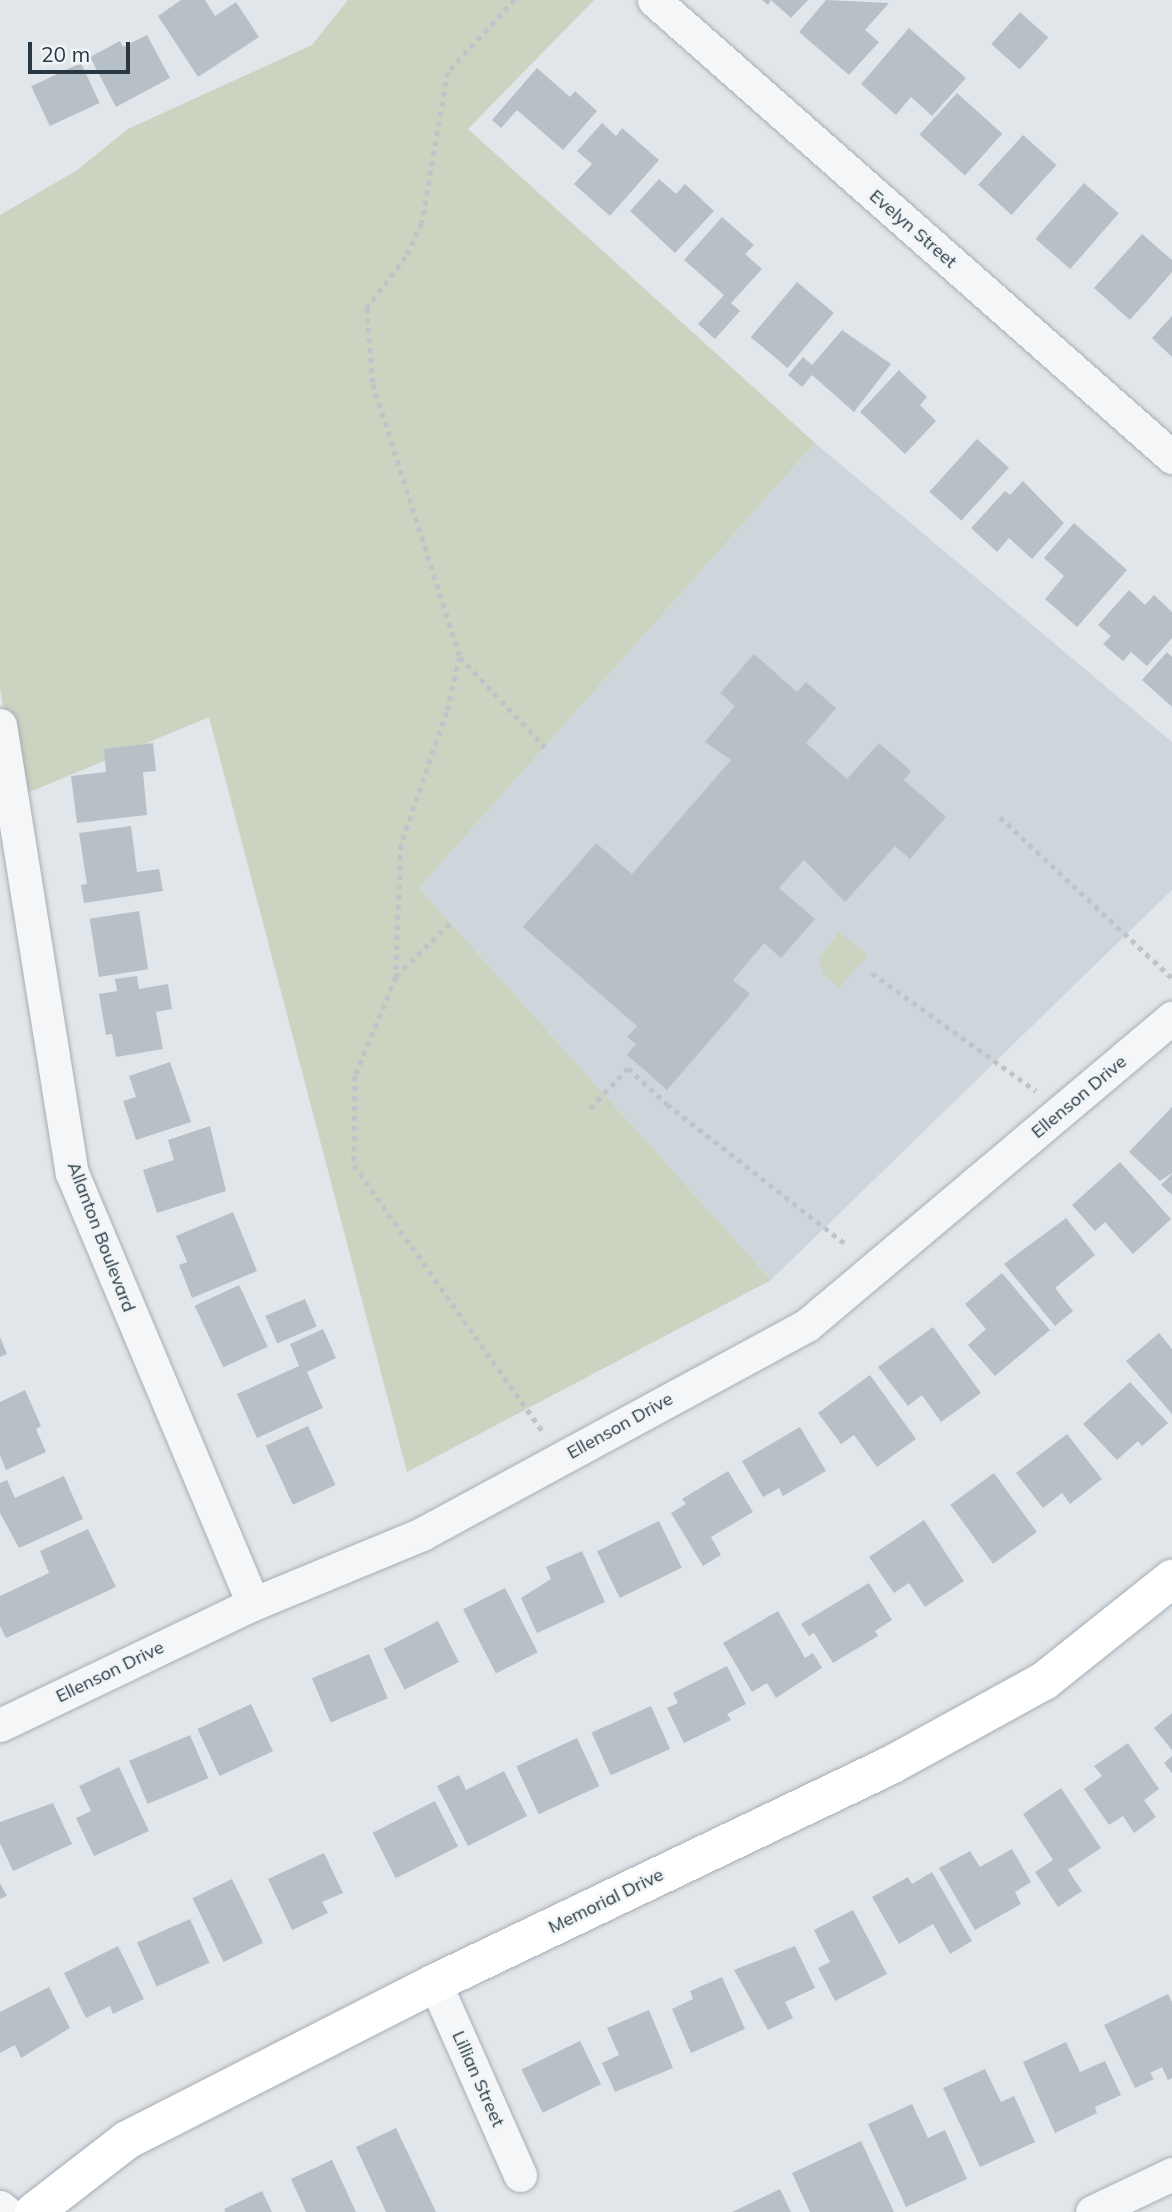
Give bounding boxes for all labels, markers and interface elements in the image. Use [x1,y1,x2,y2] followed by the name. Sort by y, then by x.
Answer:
[32,28,133,72] scale bar
[41,41,90,67] text: 20 m
[865,185,961,273] street label: Evelyn Street
[1027,1051,1131,1143] street label: Ellenson Drive
[62,1159,140,1315] street label: Allanton Boulevard
[563,1388,677,1464] street label: Ellenson Drive
[52,1637,168,1707] street label: Ellenson Drive
[545,1864,667,1938] street label: Memorial Drive
[447,2028,509,2130] street label: Lillian Street

